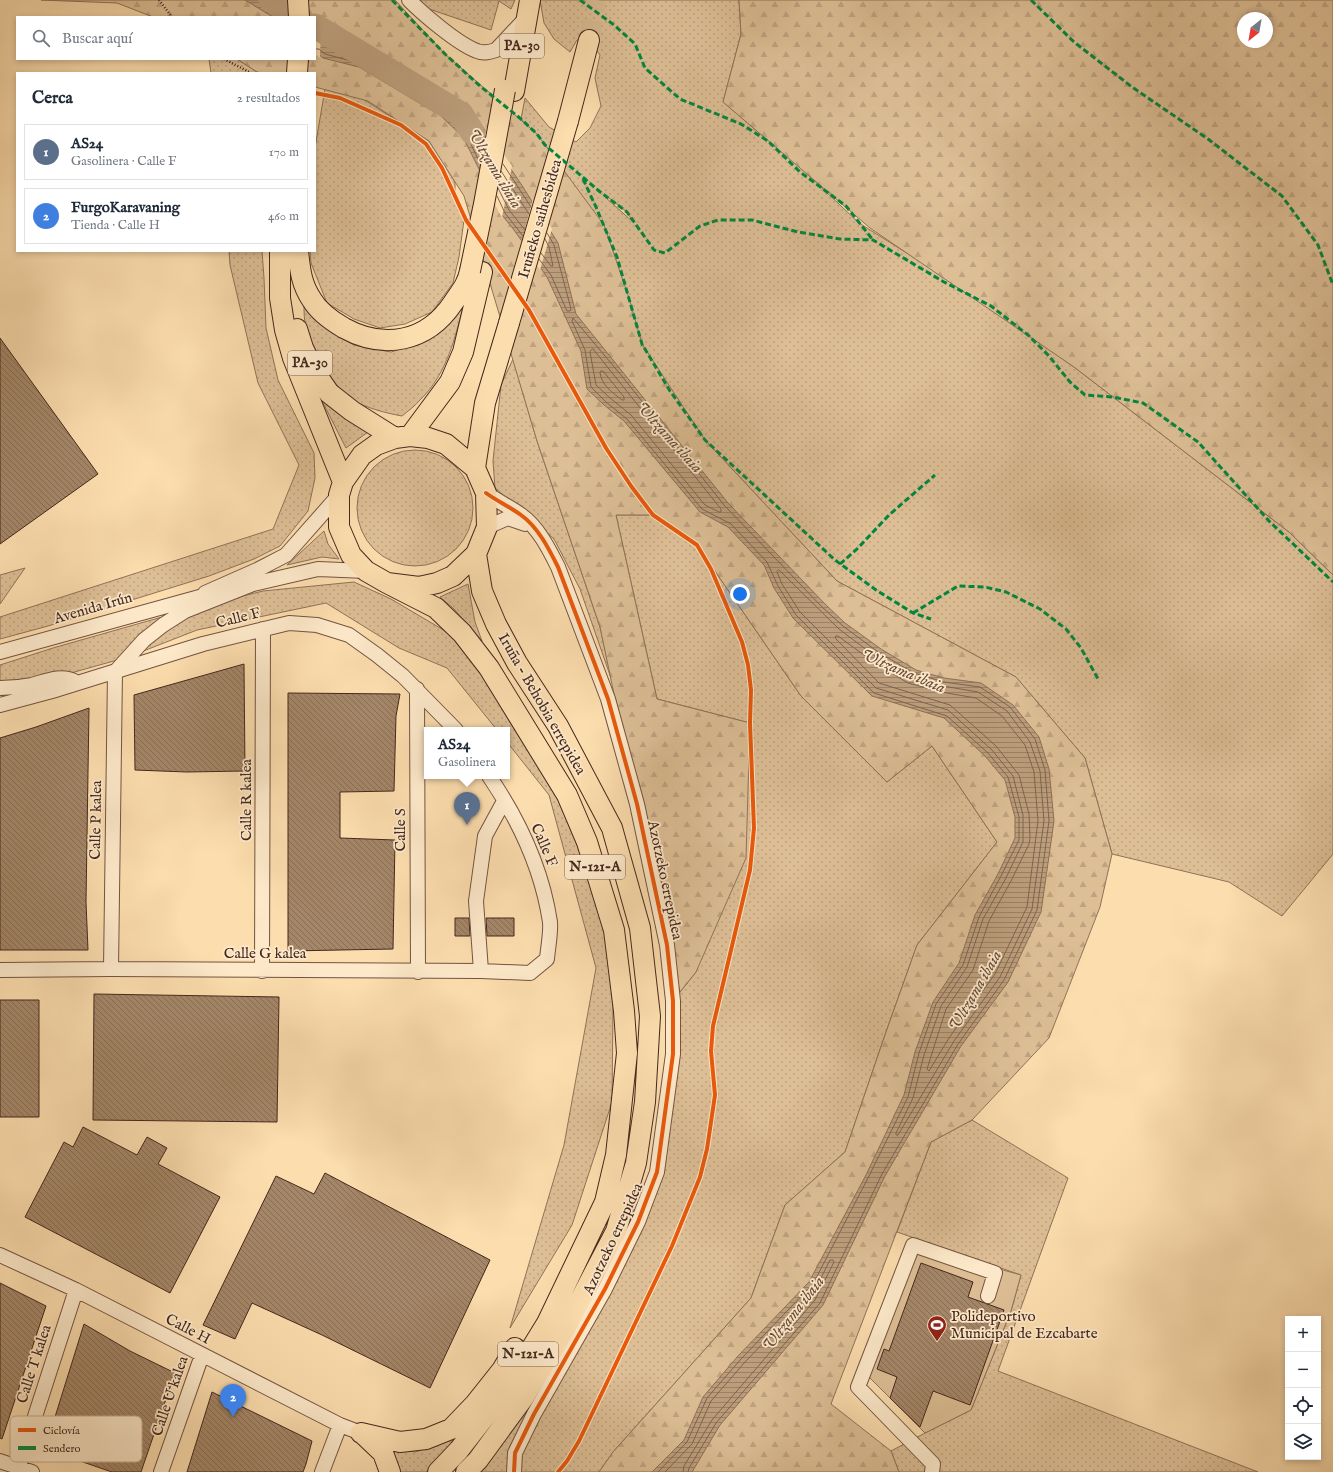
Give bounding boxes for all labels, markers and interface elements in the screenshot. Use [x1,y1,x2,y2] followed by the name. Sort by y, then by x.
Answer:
[1237,12,1273,48] north arrow
[16,16,316,60] search box
[30,27,52,49] icon: search
[62,29,132,48] text: Buscar aquí
[500,34,544,58] road number: PA-30
[32,88,73,109] text: Cerca
[237,90,300,107] text: 2 resultados
[462,126,526,212] water label: Ultzama ibaia
[71,134,103,153] text: AS24
[44,144,48,161] text: 1
[269,144,299,161] text: 170 m
[71,153,176,170] text: Gasolinera · Calle F
[514,157,566,281] street label: Iruñeko saihesbidea
[71,198,180,217] text: FurgoKaravaning
[43,208,49,225] text: 2
[268,208,299,225] text: 460 m
[71,217,160,234] text: Tienda · Calle H
[288,351,332,375] road number: PA-30
[632,398,706,478] water label: Ultzama ibaia
[730,584,750,604] your location
[51,588,134,629] street label: Avenida Irún
[214,603,263,633] street label: Calle F
[494,630,591,779] street label: Iruña - Behobia errepidea
[858,645,948,699] water label: Ultzama ibaia
[424,727,510,779] popup
[438,735,470,754] text: AS24
[438,754,496,771] text: Gasolinera
[237,758,256,841] street label: Calle R kalea
[86,780,106,860] street label: Calle P kalea
[454,792,480,825] pin: 1
[391,808,410,852] street label: Calle S
[643,818,687,942] street label: Azotzeko errepidea
[526,821,562,870] street label: Calle F
[565,855,625,879] road number: N-121-A
[224,944,307,963] street label: Calle G kalea
[945,947,1007,1035] water label: Ultzama ibaia
[578,1179,648,1299] street label: Azotzeko errepidea
[759,1273,829,1355] water label: Ultzama ibaia
[951,1307,1098,1343] place label: Polideportivo Municipal de Ezcabarte
[162,1310,214,1348] street label: Calle H
[926,1314,948,1342] sports icon: Polideportivo Municipal de Ezcabarte
[1285,1316,1321,1460] map controls
[1285,1316,1321,1352] button: +
[12,1322,56,1406] street label: Calle T kalea
[498,1342,558,1366] road number: N-121-A
[1285,1352,1321,1388] button: −
[147,1353,193,1439] street label: Calle U kalea
[220,1384,246,1417] pin: 2
[1285,1388,1321,1424] button: locate
[10,1416,142,1462] legend
[43,1424,80,1438] text: Ciclovía
[1285,1424,1321,1460] button: layers
[43,1442,81,1456] text: Sendero

